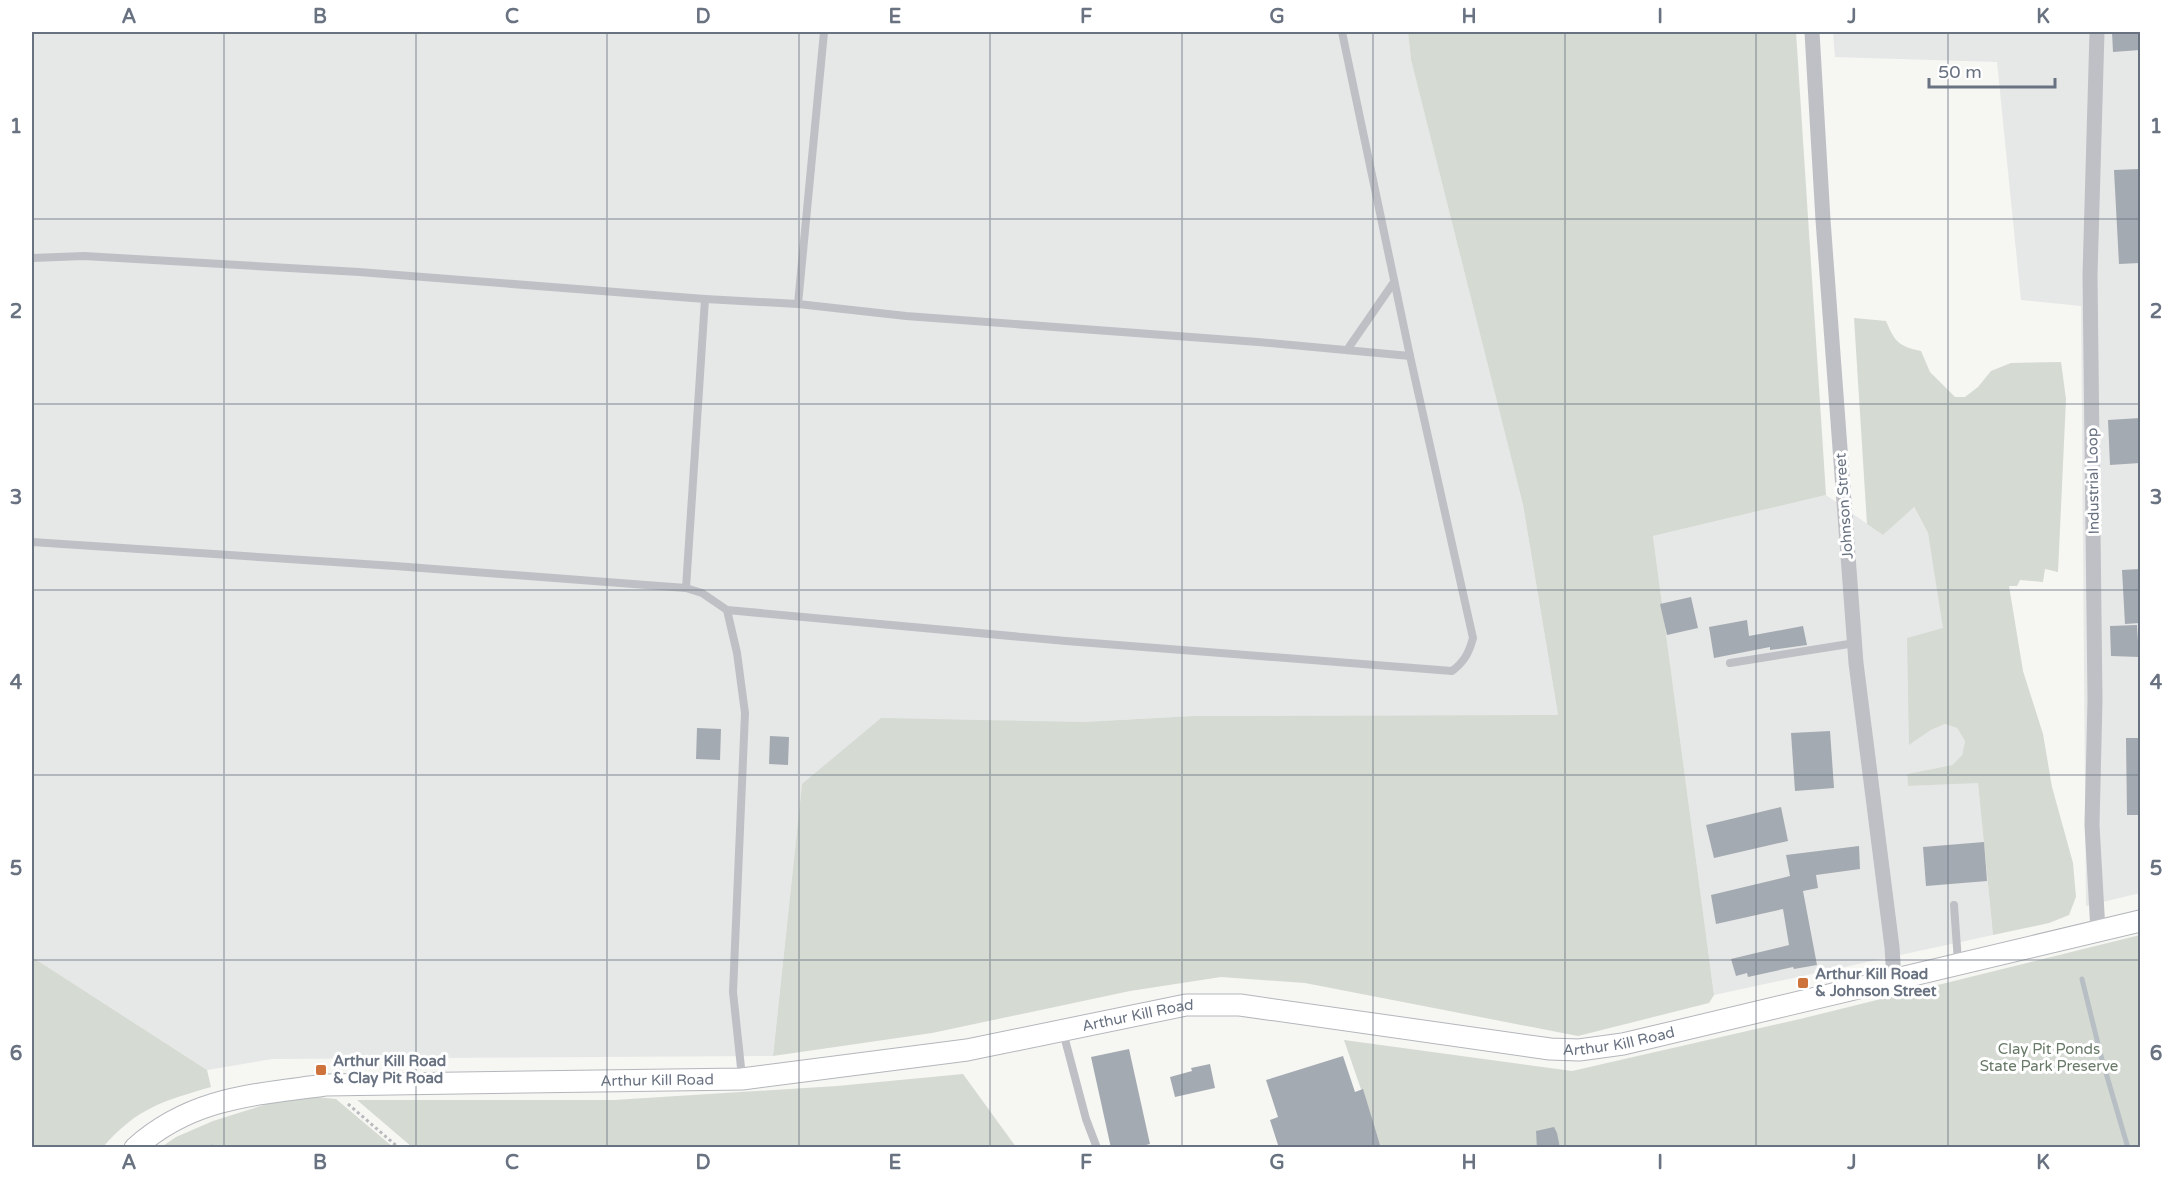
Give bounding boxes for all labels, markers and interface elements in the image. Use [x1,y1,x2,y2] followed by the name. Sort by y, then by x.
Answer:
[122,5,137,29] text: A
[313,5,327,29] text: B
[505,5,519,29] text: C
[695,5,711,29] text: D
[889,5,902,29] text: E
[1080,5,1092,29] text: F
[1269,5,1285,29] text: G
[1461,5,1477,29] text: H
[1657,5,1663,29] text: I
[1846,5,1857,29] text: J
[2036,5,2050,29] text: K
[1929,51,2055,89] scale bar
[1938,61,1982,83] text: 50 m
[10,115,22,139] text: 1
[2150,115,2162,139] text: 1
[10,300,22,324] text: 2
[2150,300,2162,324] text: 2
[2083,428,2103,534] street label: Industrial Loop
[1831,452,1857,560] street label: Johnson Street
[10,486,22,510] text: 3
[2150,486,2162,510] text: 3
[10,671,23,695] text: 4
[2150,671,2163,695] text: 4
[10,857,22,881] text: 5
[2150,857,2162,881] text: 5
[1815,965,1937,1000] place label: Arthur Kill Road & Johnson Street
[1796,976,1810,990] marker: Arthur Kill Road & Johnson Street
[1080,996,1193,1035] street label: Arthur Kill Road
[1563,1023,1676,1059] street label: Arthur Kill Road
[1980,1040,2118,1075] park label: Clay Pit Ponds State Park Preserve
[10,1042,22,1066] text: 6
[2150,1042,2162,1066] text: 6
[333,1052,446,1088] place label: Arthur Kill Road & Clay Pit Road
[314,1063,328,1077] marker: Arthur Kill Road & Clay Pit Road
[600,1070,714,1090] street label: Arthur Kill Road
[122,1151,137,1175] text: A
[313,1151,327,1175] text: B
[505,1151,519,1175] text: C
[695,1151,711,1175] text: D
[889,1151,902,1175] text: E
[1080,1151,1092,1175] text: F
[1269,1151,1285,1175] text: G
[1461,1151,1477,1175] text: H
[1657,1151,1663,1175] text: I
[1846,1151,1857,1175] text: J
[2036,1151,2050,1175] text: K

